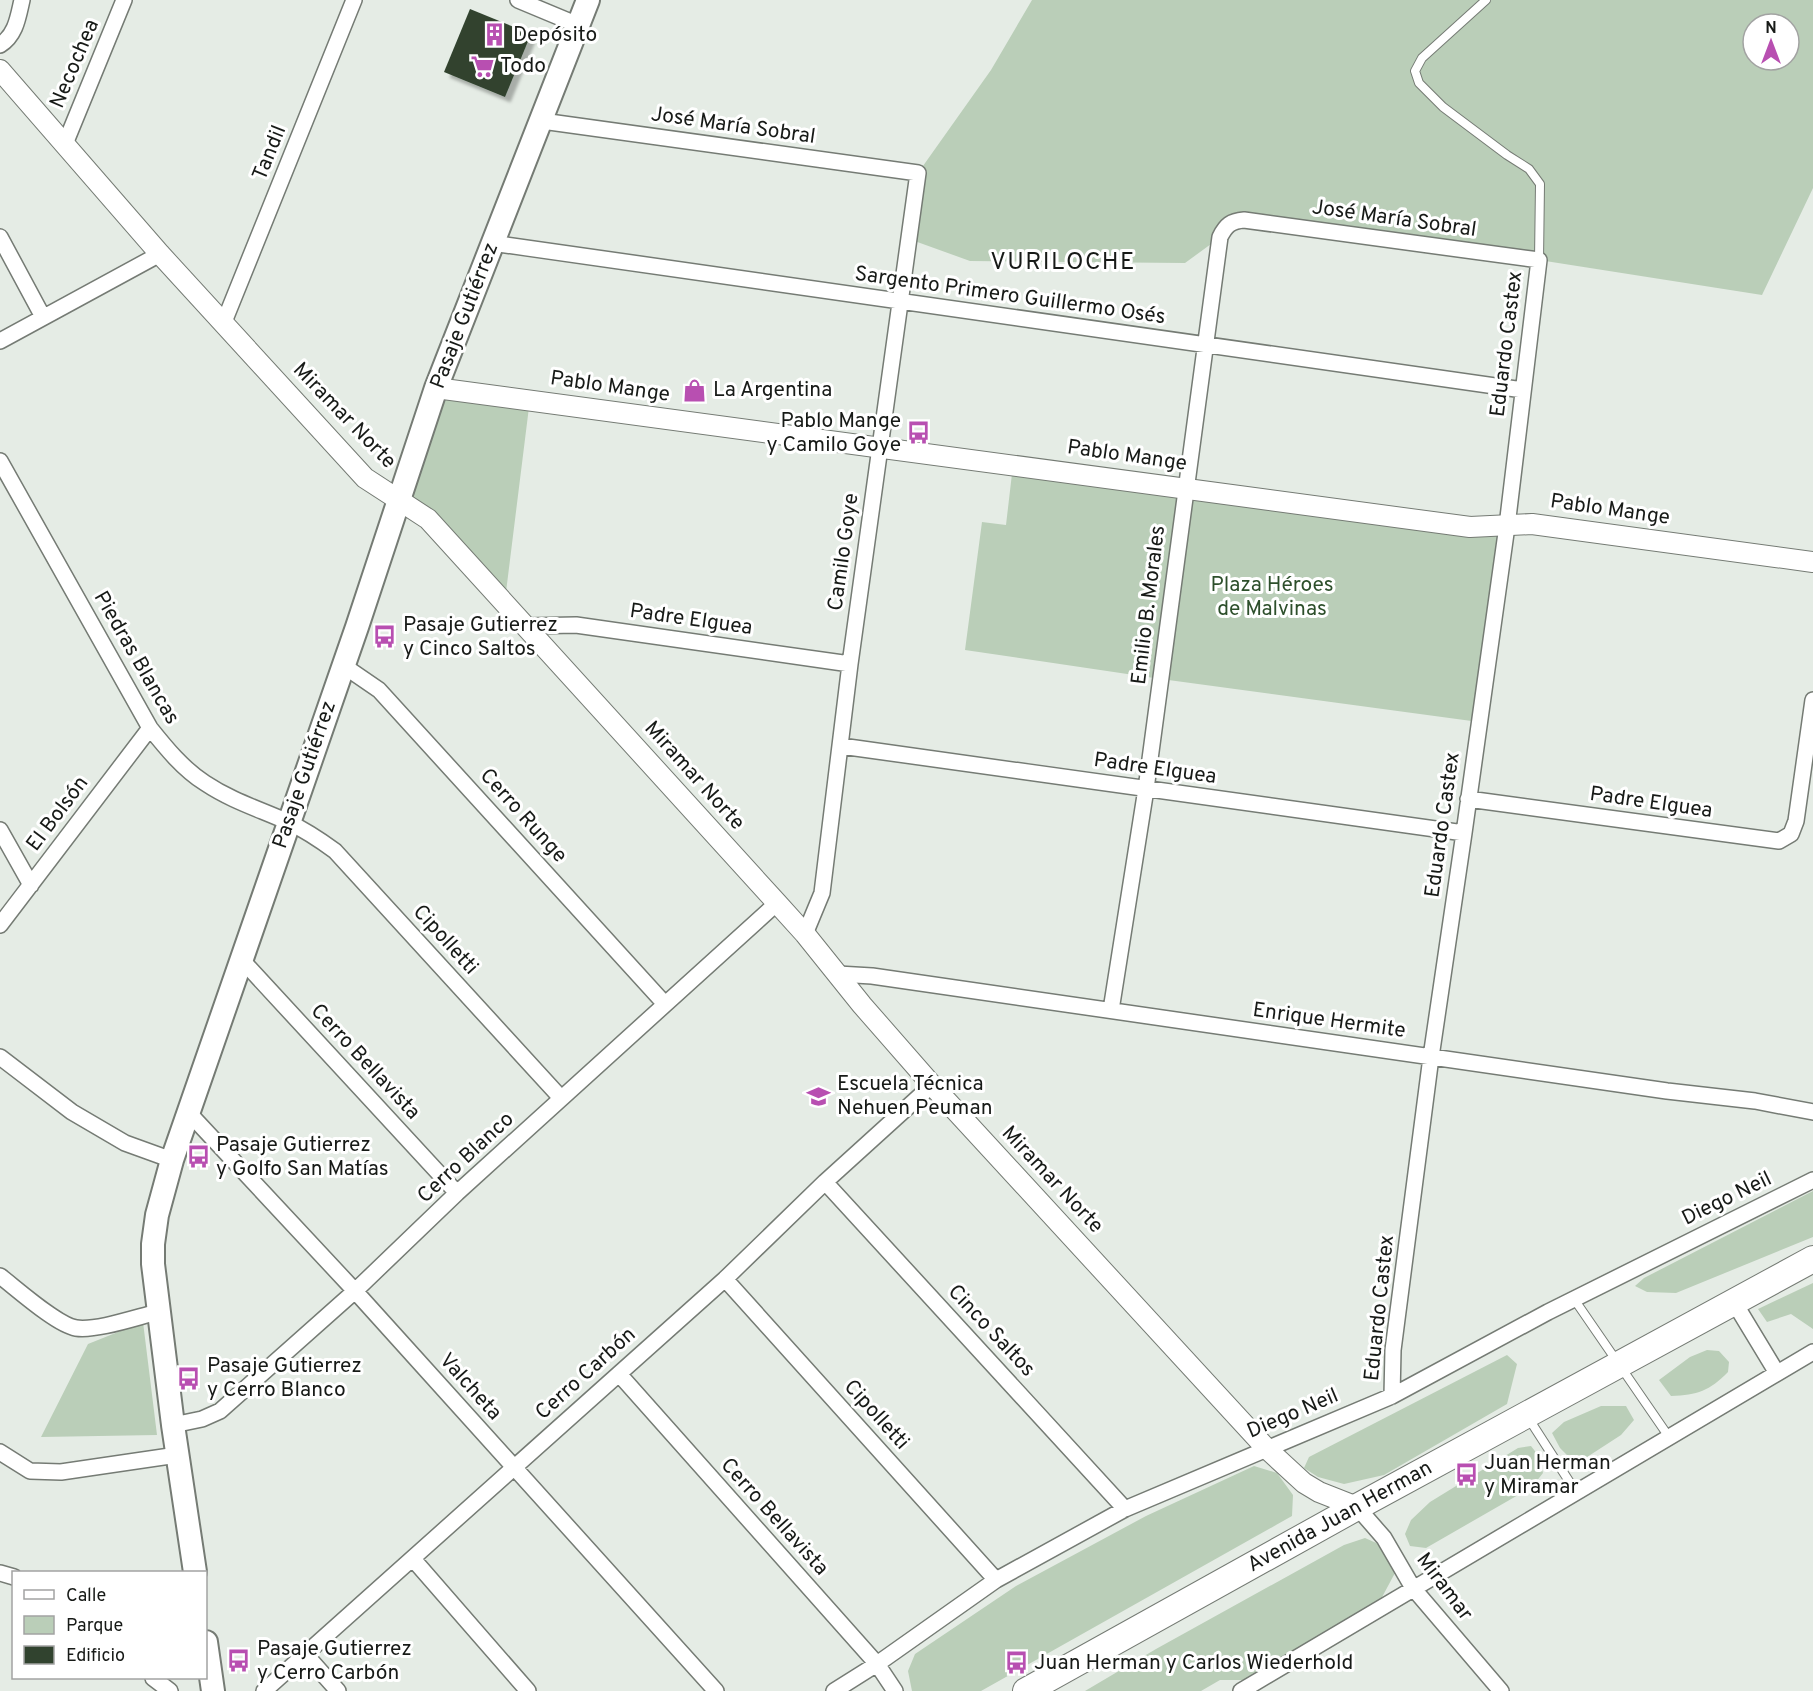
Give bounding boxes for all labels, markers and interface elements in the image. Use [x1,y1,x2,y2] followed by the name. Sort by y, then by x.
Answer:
[1741,12,1801,72] north arrow
[44,15,106,113] street label: Necochea
[1765,19,1777,39] text: N
[482,22,508,48] building icon: Depósito
[513,22,597,49] place label: Depósito
[469,53,495,79] supermarket icon: Todo
[500,53,546,80] place label: Todo
[649,101,817,151] street label: José María Sobral
[247,122,293,184] street label: Tandil
[1310,194,1478,244] street label: José María Sobral
[425,239,505,393] street label: Pasaje Gutiérrez
[990,248,1136,278] district label: VURILOCHE
[853,261,1167,331] street label: Sargento Primero Guillermo Osés
[1485,269,1529,418] street label: Eduardo Castex
[286,357,402,475] street label: Miramar Norte
[548,365,672,409] street label: Pablo Mange
[682,377,708,403] shop icon: La Argentina
[713,377,832,404] place label: La Argentina
[766,408,901,459] place label: Pablo Mange y Camilo Goye
[906,420,932,446] bus stop icon: Pablo Mange y Camilo Goye
[1065,434,1189,478] street label: Pablo Mange
[1548,488,1672,532] street label: Pablo Mange
[822,491,866,613] street label: Camilo Goye
[1126,524,1172,686] street label: Emilio B. Morales
[1210,572,1334,623] park label: Plaza Héroes de Malvinas
[87,586,185,730] street label: Piedras Blancas
[628,598,754,642] street label: Padre Elguea
[403,612,558,663] place label: Pasaje Gutierrez y Cinco Saltos
[372,624,398,650] bus stop icon: Pasaje Gutierrez y Cinco Saltos
[267,698,343,852] street label: Pasaje Gutiérrez
[638,716,750,836] street label: Miramar Norte
[1092,747,1218,791] street label: Padre Elguea
[1419,750,1467,899] street label: Eduardo Castex
[473,763,573,869] street label: Cerro Runge
[21,771,95,857] street label: El Bolsón
[1588,781,1714,825] street label: Padre Elguea
[406,899,484,981] street label: Cipolletti
[1251,997,1407,1045] street label: Enrique Hermite
[304,998,426,1126] street label: Cerro Bellavista
[837,1071,993,1122] place label: Escuela Técnica Nehuen Peuman
[806,1083,832,1109] school or university icon: Escuela Técnica Nehuen Peuman
[412,1106,520,1210] street label: Cerro Blanco
[995,1120,1109,1240] street label: Miramar Norte
[216,1132,389,1183] place label: Pasaje Gutierrez y Golfo San Matías
[185,1144,211,1170] bus stop icon: Pasaje Gutierrez y Golfo San Matías
[1678,1166,1776,1232] street label: Diego Neil
[1359,1234,1401,1382] street label: Eduardo Castex
[941,1279,1041,1383] street label: Cinco Saltos
[530,1322,642,1426] street label: Cerro Carbón
[433,1348,507,1426] street label: Valcheta
[207,1353,362,1404] place label: Pasaje Gutierrez y Cerro Blanco
[176,1365,202,1391] bus stop icon: Pasaje Gutierrez y Cerro Blanco
[837,1374,915,1456] street label: Cipolletti
[1243,1383,1343,1445] street label: Diego Neil
[1484,1450,1611,1501] place label: Juan Herman y Miramar
[714,1452,834,1582] street label: Cerro Bellavista
[1243,1455,1437,1579] street label: Avenida Juan Herman
[1453,1462,1479,1488] bus stop icon: Juan Herman y Miramar
[1410,1547,1478,1627] street label: Miramar
[12,1571,207,1679] legend
[66,1585,106,1608] text: Calle
[66,1615,123,1638] text: Parque
[257,1636,412,1687] place label: Pasaje Gutierrez y Cerro Carbón
[66,1645,125,1668] text: Edificio
[226,1648,252,1674] bus stop icon: Pasaje Gutierrez y Cerro Carbón
[1003,1650,1029,1676] bus stop icon: Juan Herman y Carlos Wiederhold
[1034,1650,1353,1677] place label: Juan Herman y Carlos Wiederhold

